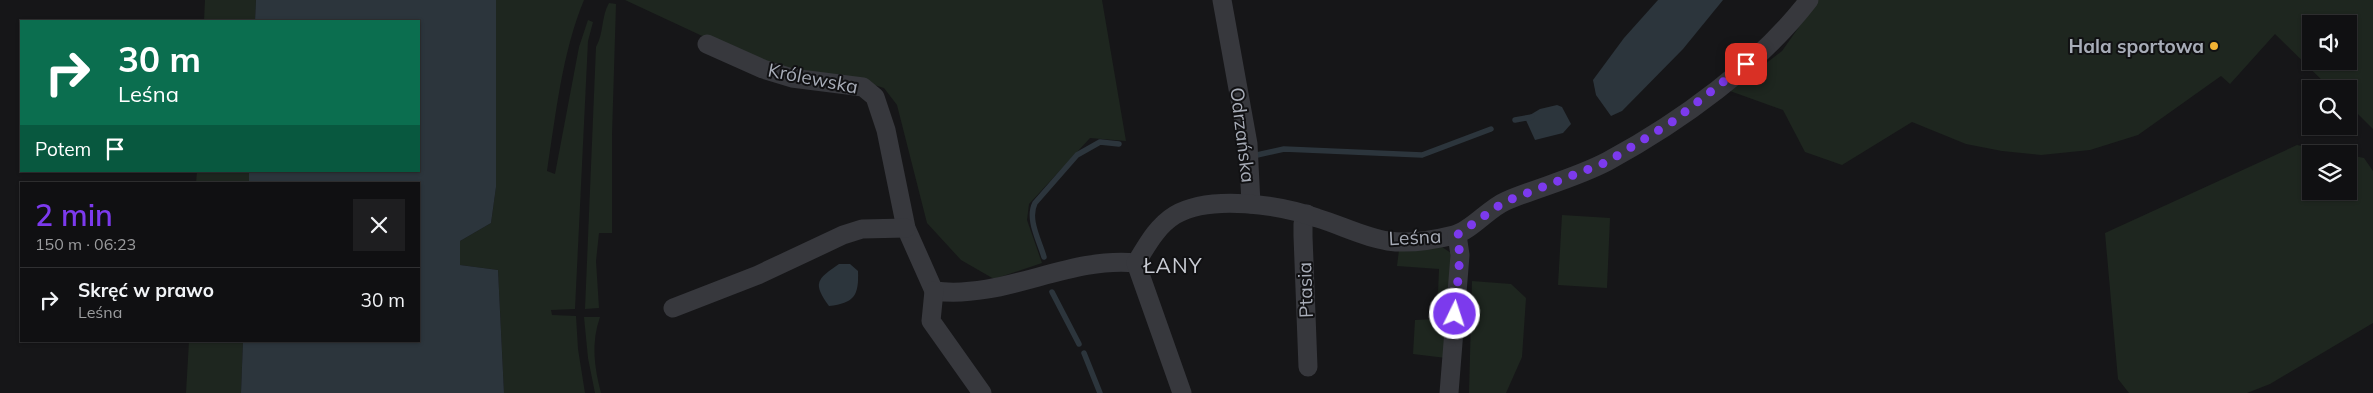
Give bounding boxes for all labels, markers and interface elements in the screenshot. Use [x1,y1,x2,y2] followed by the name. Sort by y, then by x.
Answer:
[2302,15,2357,200] map controls
[2302,15,2357,70] button: sound
[2068,34,2204,58] place label: Hala sportowa
[118,37,201,81] text: 30 m
[35,40,100,105] icon: right
[2208,40,2220,52] marker: Hala sportowa
[1725,43,1767,85] pin
[1732,50,1760,78] icon: arrive
[766,58,860,98] street label: Królewska
[118,80,179,108] text: Leśna
[2302,80,2357,135] button: search
[1225,86,1261,184] street label: Odrzańska
[101,135,129,163] icon: arrive
[35,137,91,161] text: Potem
[2302,145,2357,200] button: layers
[35,196,113,234] text: 2 min
[353,199,405,251] button: close
[1388,224,1442,250] street label: Leśna
[35,234,136,254] text: 150 m · 06:23
[1143,252,1202,278] district label: ŁANY
[1292,262,1318,318] street label: Ptasia
[78,278,214,302] text: Skręć w prawo
[35,286,63,314] icon: right
[1428,287,1480,339] position arrow
[361,288,405,312] text: 30 m
[78,302,122,322] text: Leśna

